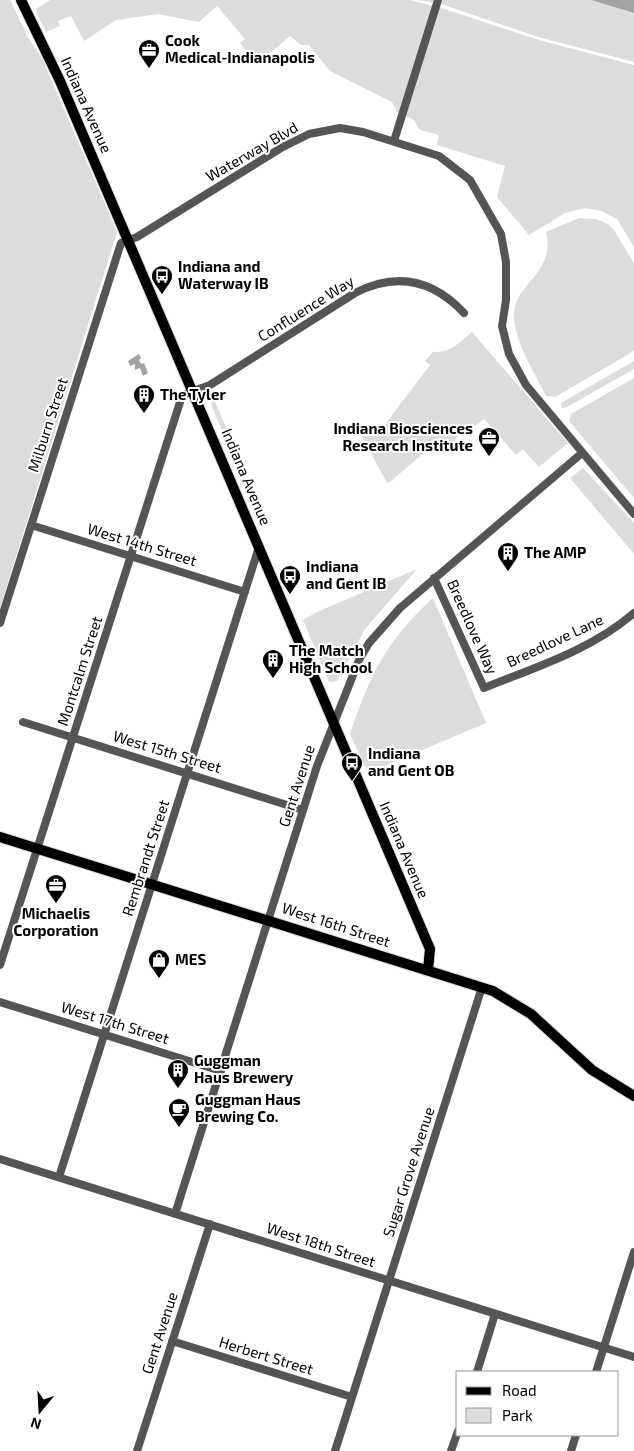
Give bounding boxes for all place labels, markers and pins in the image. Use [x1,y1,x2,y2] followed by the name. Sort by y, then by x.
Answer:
[165,31,315,66] place label: Cook Medical-Indianapolis
[137,38,161,69] office icon: Cook Medical-Indianapolis
[178,257,269,293] place label: Indiana and Waterway IB
[150,264,174,295] bus stop icon: Indiana and Waterway IB
[132,383,156,414] building icon: The Tyler
[160,385,226,404] place label: The Tyler
[333,419,473,454] place label: Indiana Biosciences Research Institute
[477,426,501,457] office icon: Indiana Biosciences Research Institute
[496,541,520,572] building icon: The AMP
[524,543,586,561] place label: The AMP
[306,557,386,592] place label: Indiana and Gent IB
[278,564,302,595] bus stop icon: Indiana and Gent IB
[289,641,373,676] place label: The Match High School
[261,648,285,679] building icon: The Match High School
[368,744,454,779] place label: Indiana and Gent OB
[340,751,364,782] bus stop icon: Indiana and Gent OB
[44,873,68,904] office icon: Michaelis Corporation
[14,904,99,939] place label: Michaelis Corporation
[147,948,171,979] shop icon: MES
[175,950,206,968] place label: MES
[194,1051,294,1087] place label: Guggman Haus Brewery
[166,1058,190,1089] building icon: Guggman Haus Brewery
[195,1090,301,1125] place label: Guggman Haus Brewing Co.
[167,1097,191,1128] cafe icon: Guggman Haus Brewing Co.

